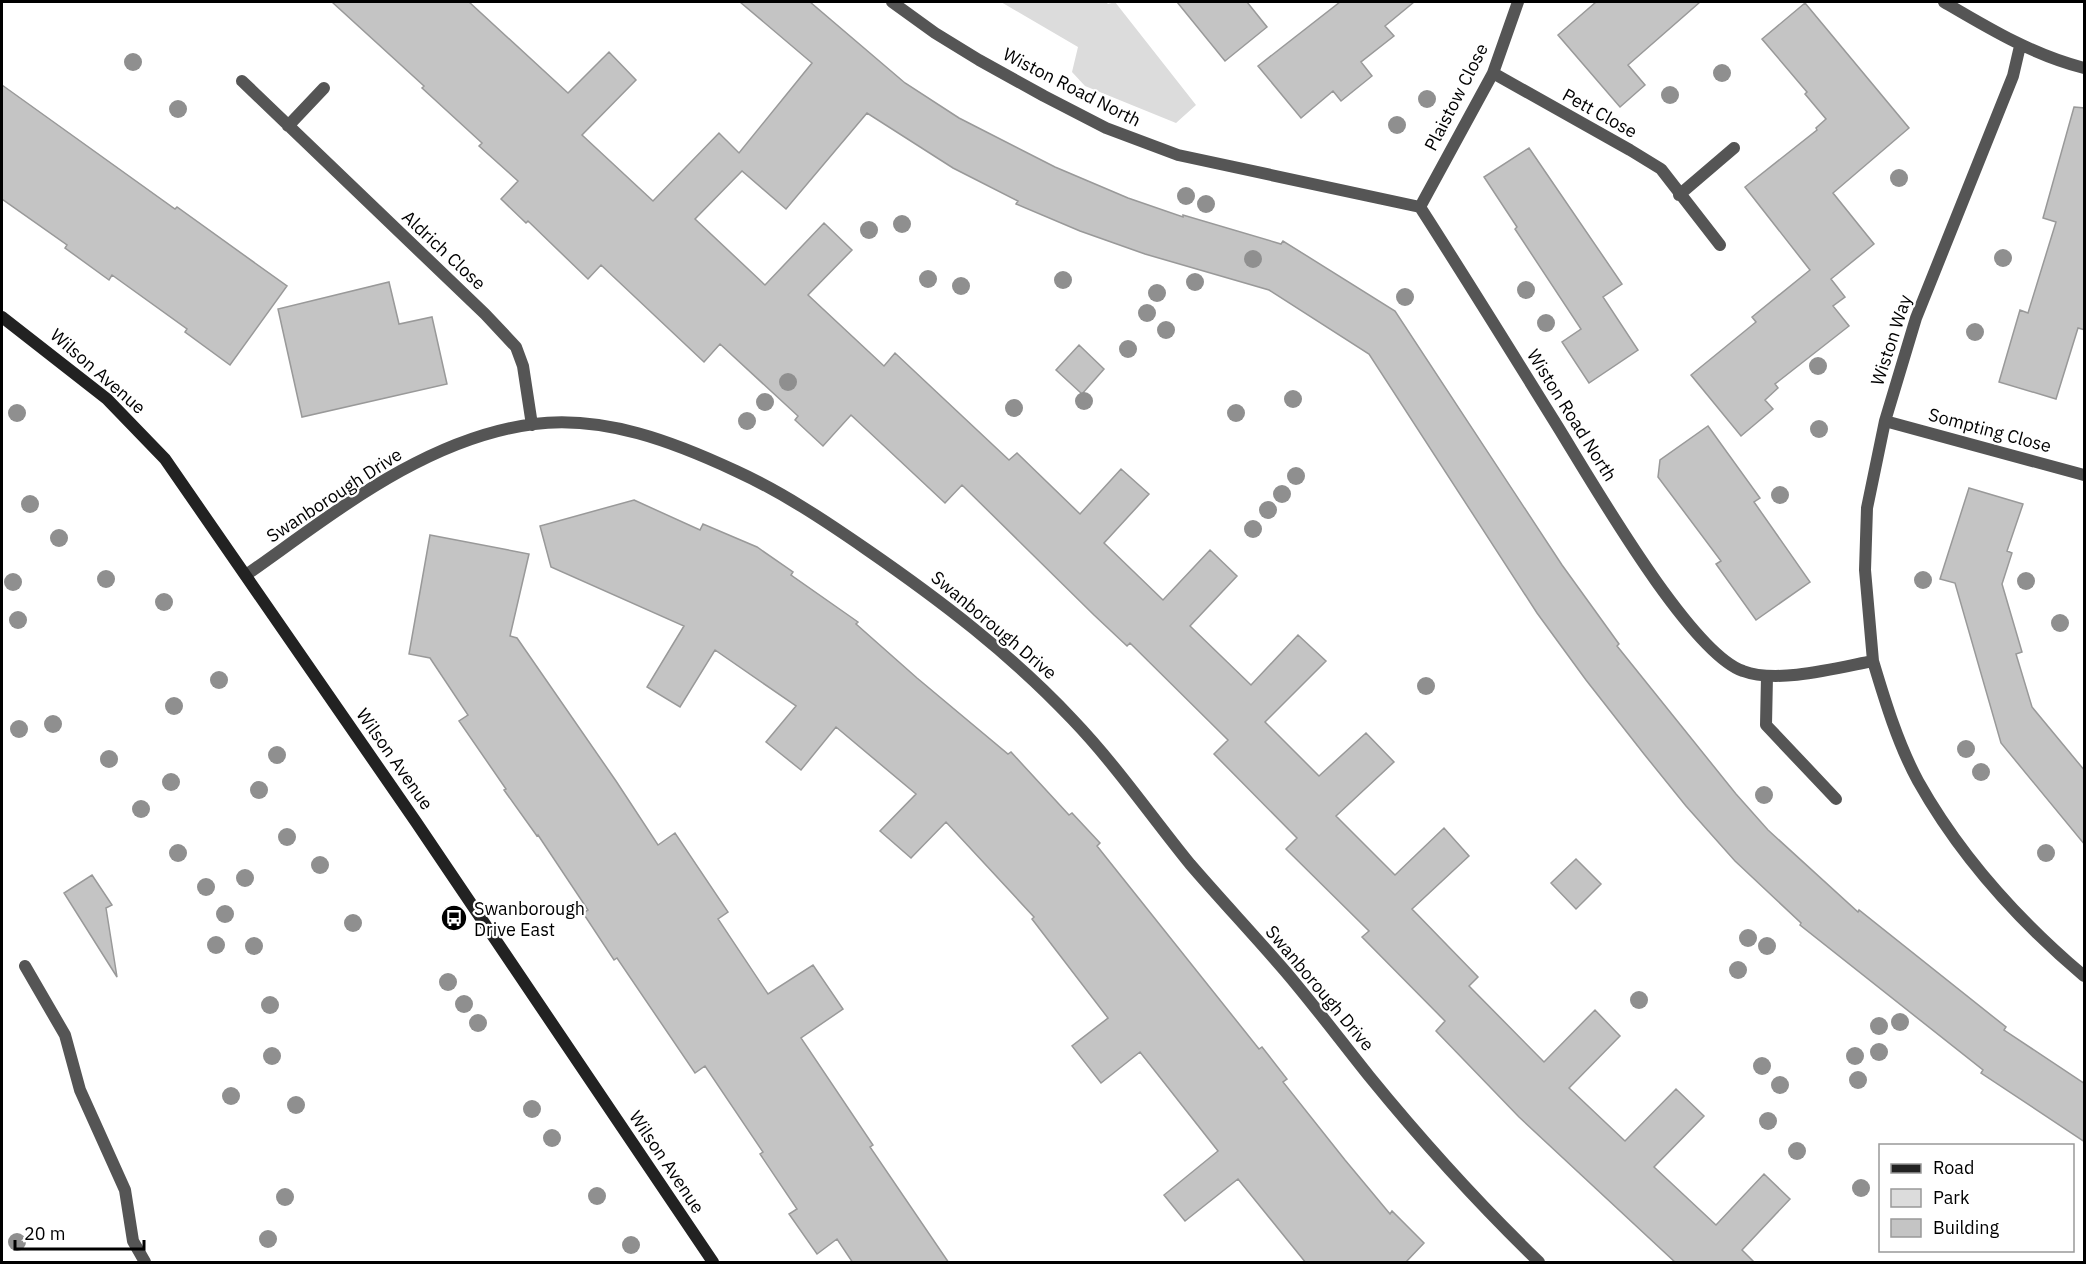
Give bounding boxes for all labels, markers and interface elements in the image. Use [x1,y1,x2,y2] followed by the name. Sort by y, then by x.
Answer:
[1419,39,1493,155] street label: Plaistow Close
[999,42,1145,132] street label: Wiston Road North
[1559,83,1642,143] street label: Pett Close
[397,205,491,295] street label: Aldrich Close
[1865,292,1917,388] street label: Wiston Way
[46,323,150,419] street label: Wilson Avenue
[1522,345,1622,485] street label: Wiston Road North
[1926,403,2054,457] street label: Sompting Close
[262,443,406,547] street label: Swanborough Drive
[926,566,1062,684] street label: Swanborough Drive
[351,704,439,814] street label: Wilson Avenue
[474,897,585,941] place label: Swanborough Drive East
[439,903,469,933] bus stop icon: Swanborough Drive East
[1261,920,1379,1056] street label: Swanborough Drive
[624,1106,710,1218] street label: Wilson Avenue
[1879,1144,2074,1252] legend
[1933,1156,1974,1179] text: Road
[1933,1186,1970,1209] text: Park
[15,1213,144,1251] scale bar
[1933,1216,2000,1239] text: Building
[24,1222,66,1245] text: 20 m

